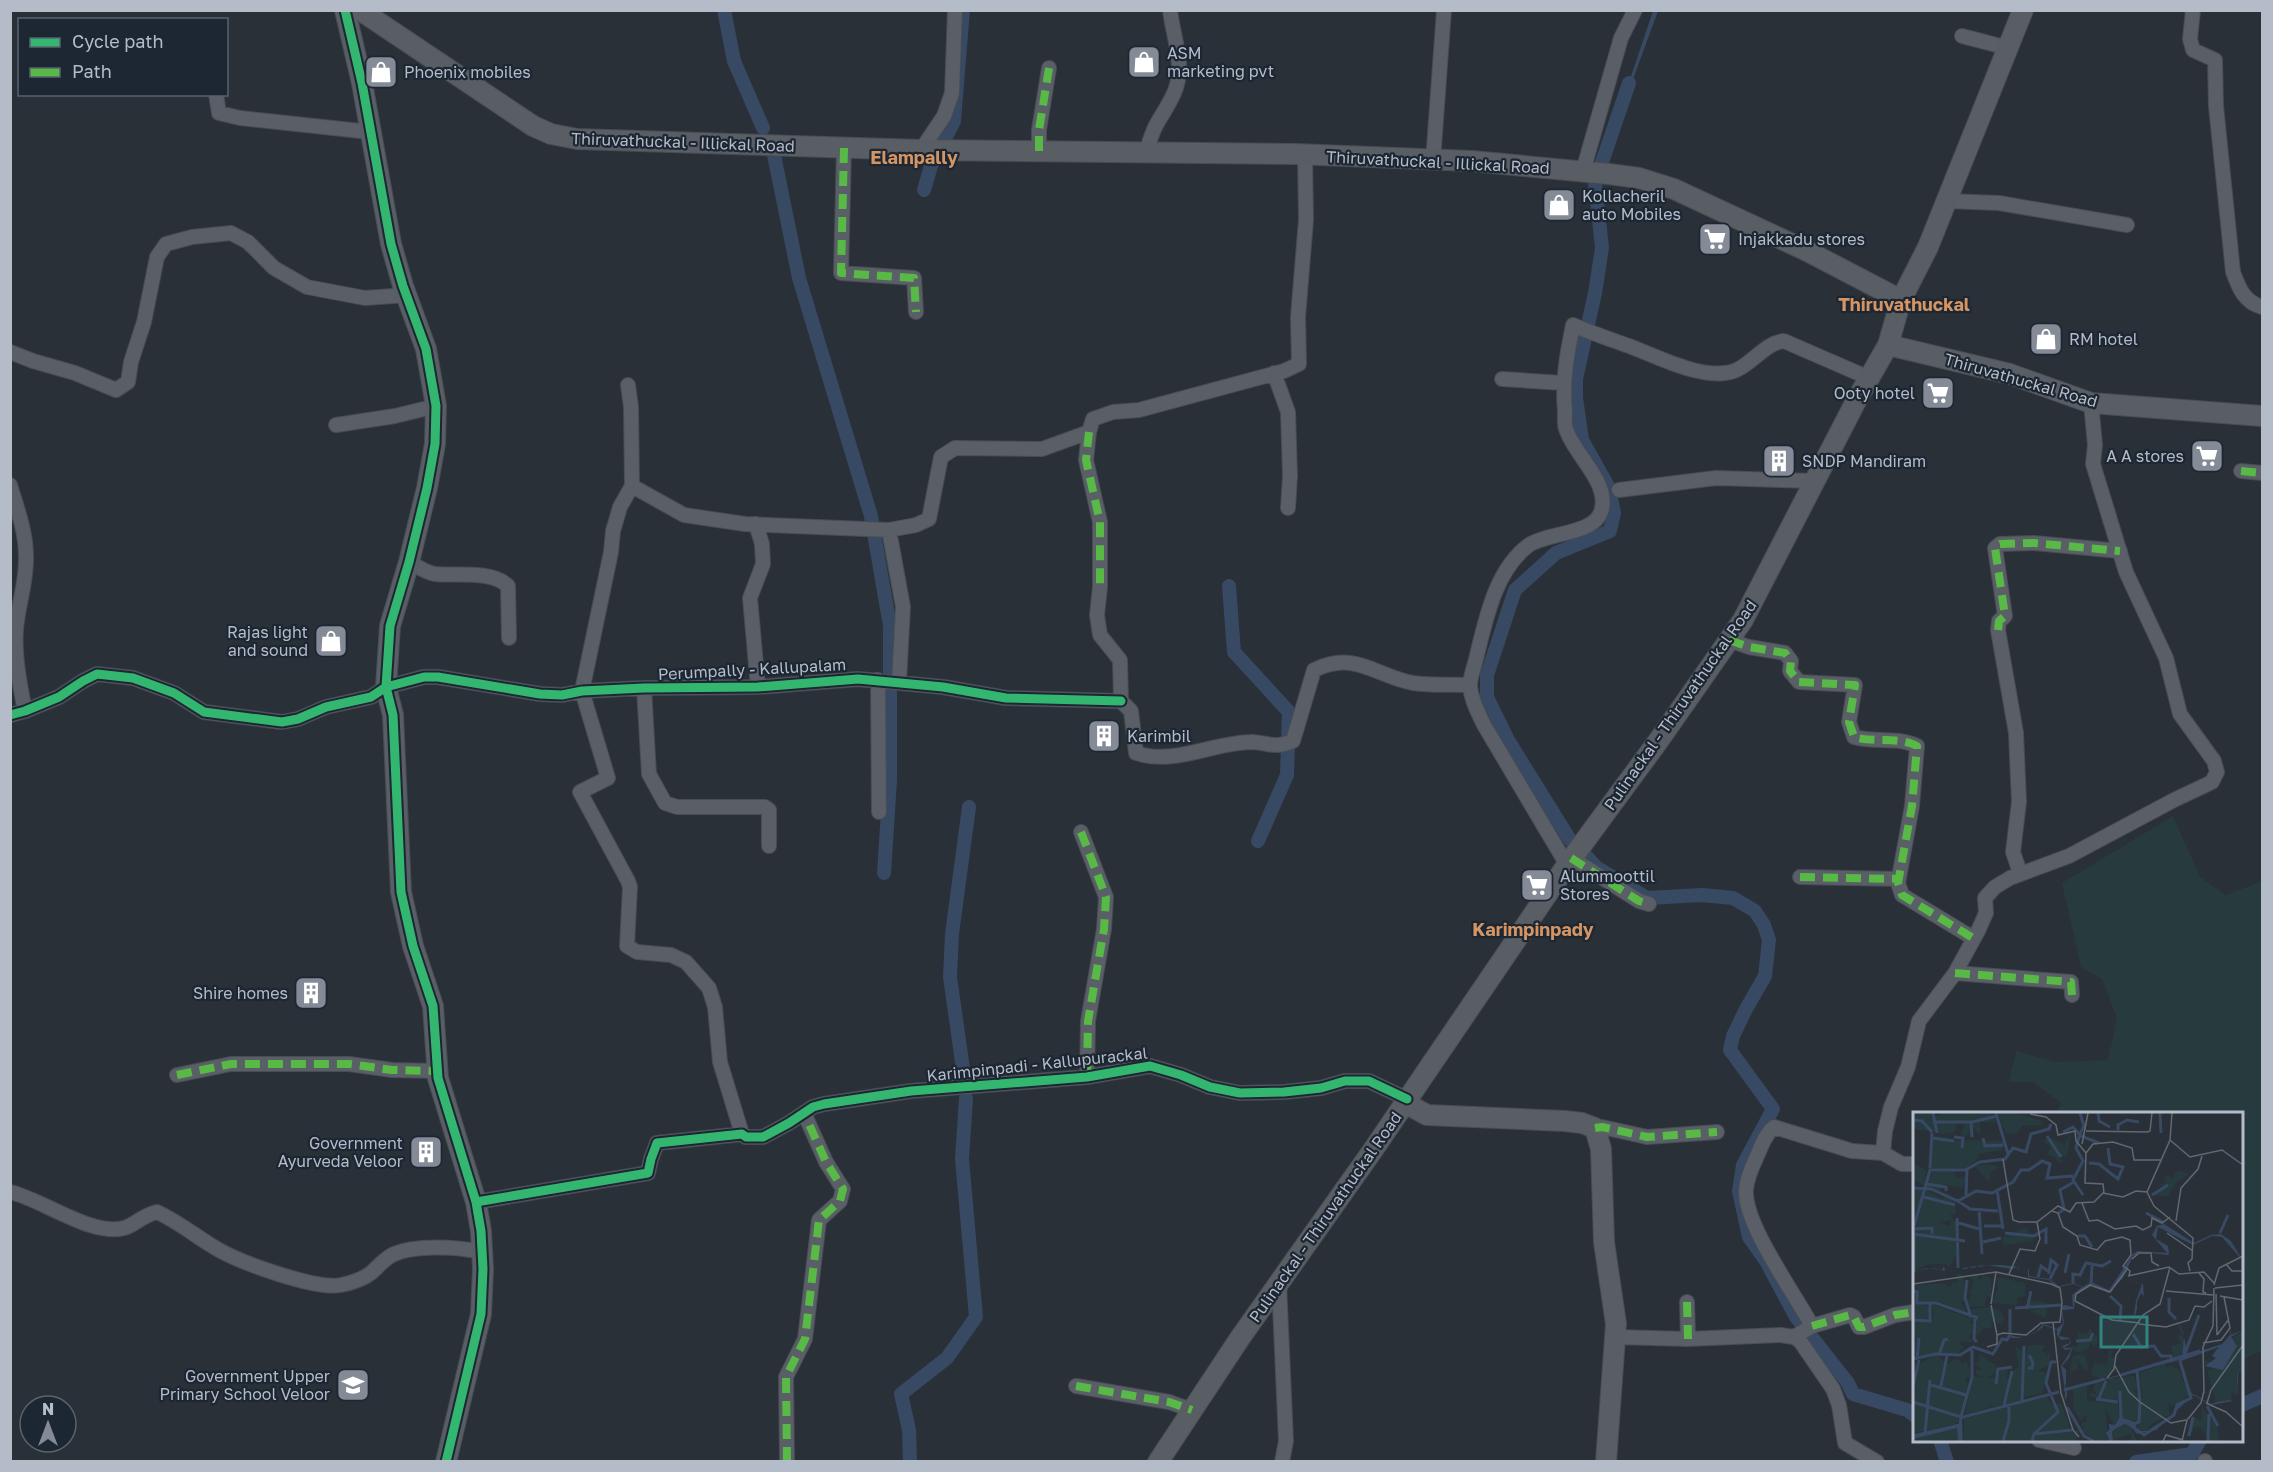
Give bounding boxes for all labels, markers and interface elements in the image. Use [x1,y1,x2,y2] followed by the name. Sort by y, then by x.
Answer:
[18,18,228,96] legend
[72,30,164,52] text: Cycle path
[1167,43,1274,81] place label: ASM marketing pvt
[1126,44,1162,80] shop icon: ASM marketing pvt
[363,54,399,90] shop icon: Phoenix mobiles
[72,60,112,82] text: Path
[404,62,531,82] place label: Phoenix mobiles
[571,128,795,156] street label: Thiruvathuckal - Illickal Road
[870,146,958,168] district label: Elampally
[1326,146,1550,178] street label: Thiruvathuckal - Illickal Road
[1582,186,1681,224] place label: Kollacheril auto Mobiles
[1541,187,1577,223] shop icon: Kollacheril auto Mobiles
[1697,221,1733,257] supermarket icon: Injakkadu stores
[1738,229,1865,249] place label: Injakkadu stores
[1838,293,1970,315] district label: Thiruvathuckal
[2028,321,2064,357] shop icon: RM hotel
[2069,329,2138,349] place label: RM hotel
[1942,349,2100,411] street label: Thiruvathuckal Road
[1920,375,1956,411] supermarket icon: Ooty hotel
[1834,383,1915,403] place label: Ooty hotel
[2189,438,2225,474] supermarket icon: A A stores
[1761,443,1797,479] building icon: SNDP Mandiram
[2106,446,2184,466] place label: A A stores
[1802,451,1926,471] place label: SNDP Mandiram
[1599,596,1761,814] street label: Pulinackal - Thiruvathuckal Road
[227,622,308,660] place label: Rajas light and sound
[313,623,349,659] shop icon: Rajas light and sound
[657,654,847,684] street label: Perumpally - Kallupalam
[1086,718,1122,754] building icon: Karimbil
[1127,726,1191,746] place label: Karimbil
[1560,866,1655,904] place label: Alummoottil Stores
[1519,867,1555,903] supermarket icon: Alummoottil Stores
[1472,918,1594,940] district label: Karimpinpady
[293,975,329,1011] building icon: Shire homes
[193,983,288,1003] place label: Shire homes
[926,1042,1148,1086] street label: Karimpinpadi - Kallupurackal
[1244,1108,1406,1326] street label: Pulinackal - Thiruvathuckal Road
[1913,1112,2243,1442] inset map
[278,1133,403,1171] place label: Government Ayurveda Veloor
[408,1134,444,1170] building icon: Government Ayurveda Veloor
[160,1366,330,1404] place label: Government Upper Primary School Veloor
[335,1367,371,1403] school or university icon: Government Upper Primary School Veloor
[18,1394,78,1454] north arrow
[42,1399,54,1419] text: N

